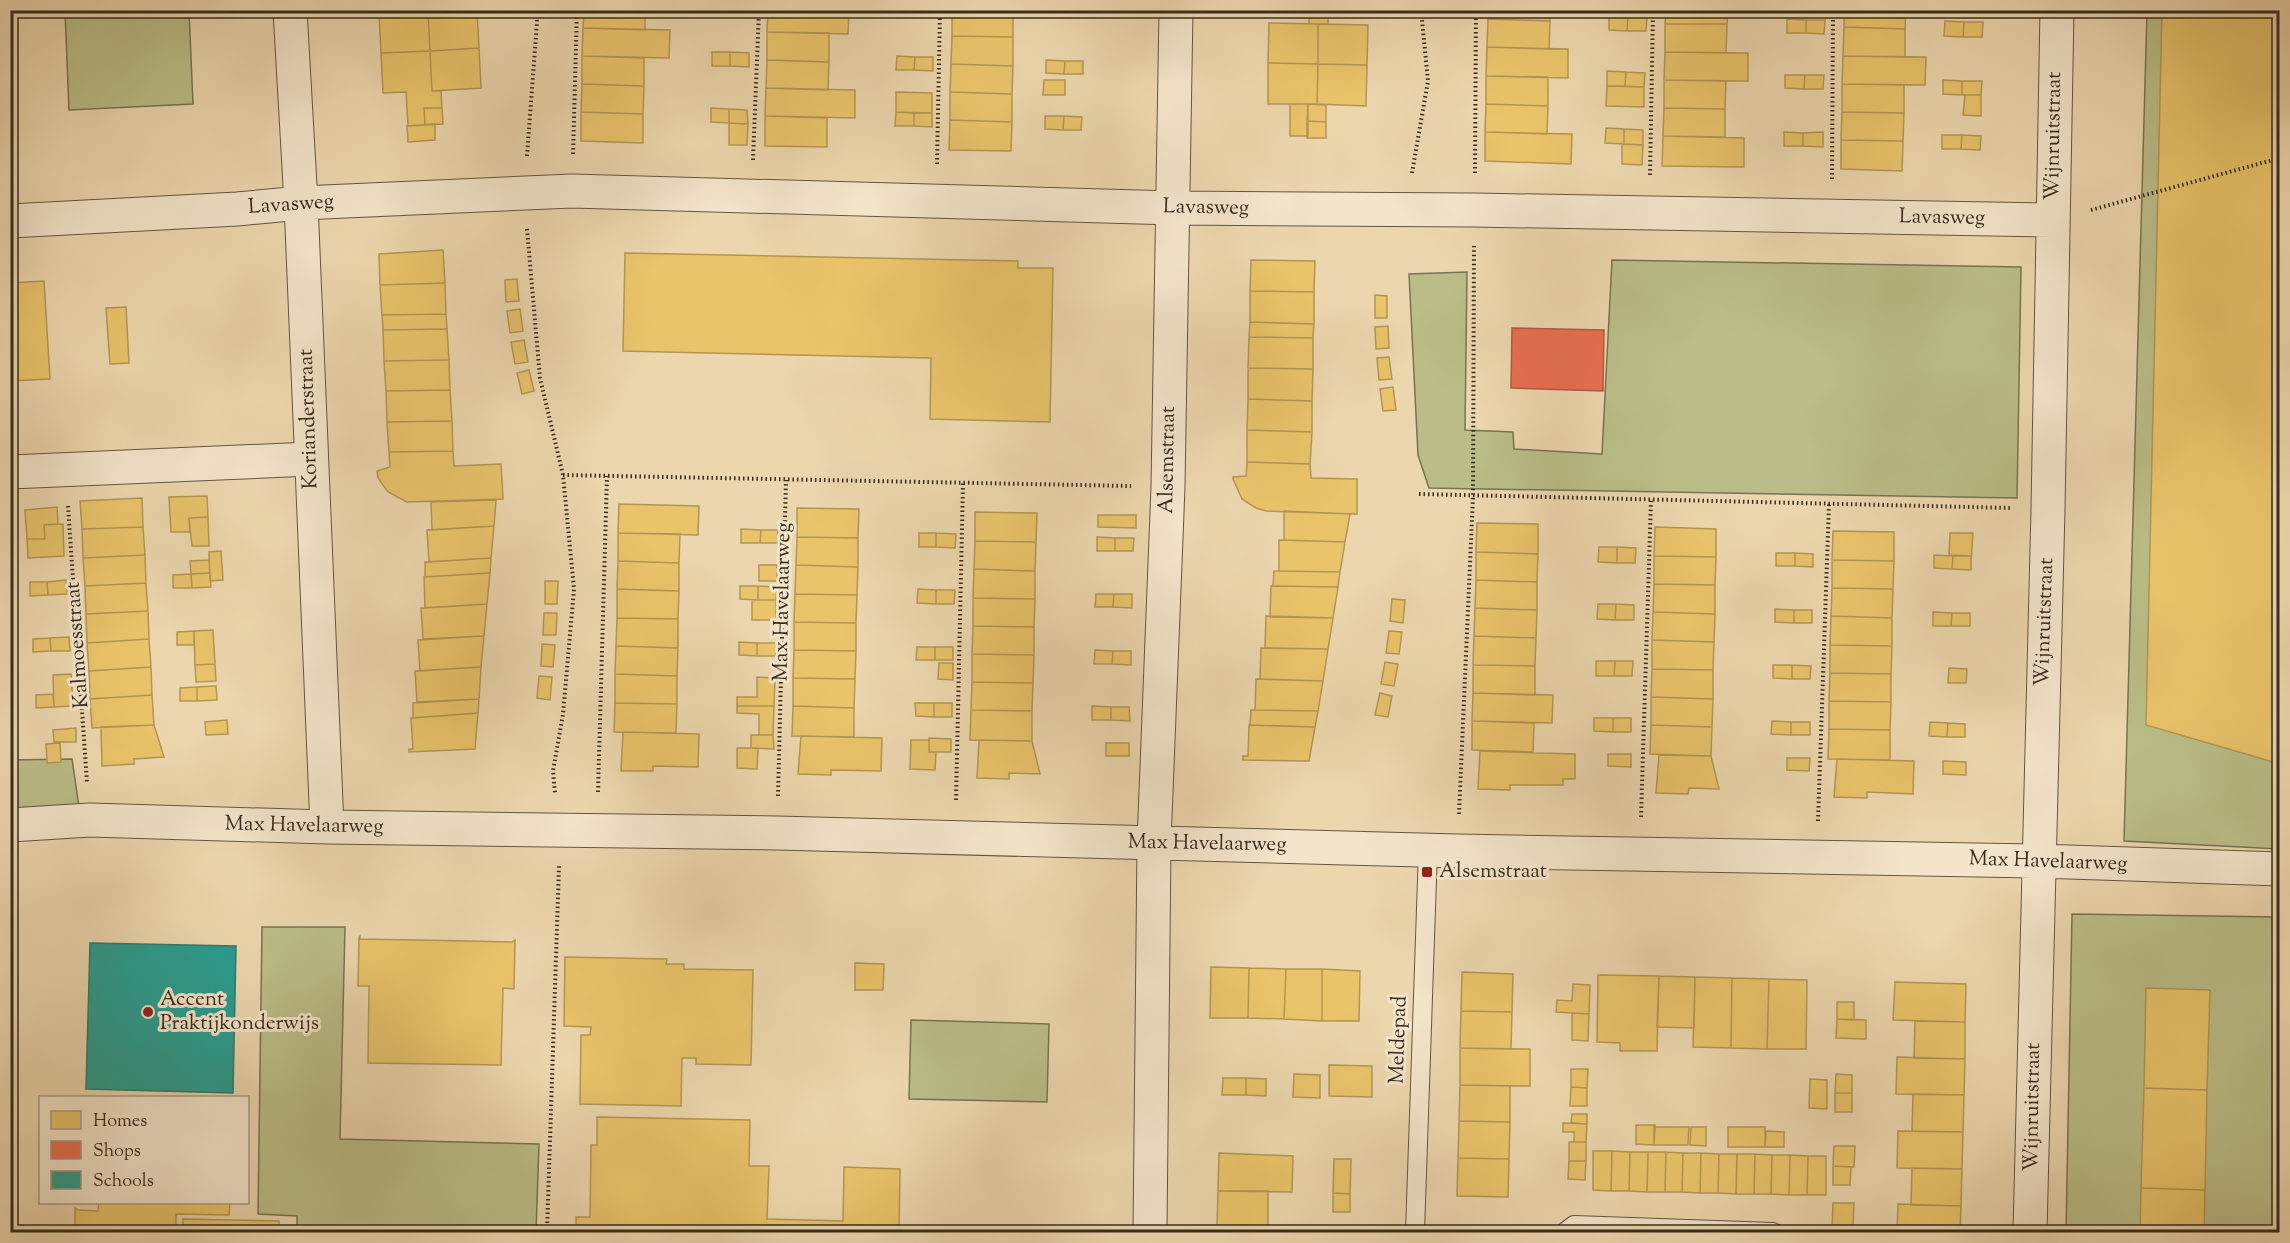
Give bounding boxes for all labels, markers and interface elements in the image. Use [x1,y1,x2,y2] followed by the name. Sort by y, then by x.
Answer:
[2038,71,2070,201] street label: Wijnruitstraat
[247,187,335,223] street label: Lavasweg
[1163,192,1249,224] street label: Lavasweg
[1899,202,1985,234] street label: Lavasweg
[292,348,326,490] street label: Korianderstraat
[1152,406,1184,514] street label: Alsemstraat
[767,522,799,682] street label: Max Havelaarweg
[2028,557,2062,687] street label: Wijnruitstraat
[59,581,97,709] street label: Kalmoesstraat
[224,810,384,842] street label: Max Havelaarweg
[1127,828,1287,860] street label: Max Havelaarweg
[1968,844,2128,880] street label: Max Havelaarweg
[1439,857,1547,887] place label: Alsemstraat
[1420,865,1434,879] marker: Alsemstraat
[160,985,319,1039] place label: Accent Praktijkonderwijs
[1382,995,1416,1085] street label: Meldepad
[141,1005,155,1019] marker: Accent Praktijkonderwijs
[2017,1042,2049,1172] street label: Wijnruitstraat
[39,1096,249,1204] legend
[93,1109,147,1135] text: Homes
[93,1139,141,1165] text: Shops
[93,1169,154,1195] text: Schools

